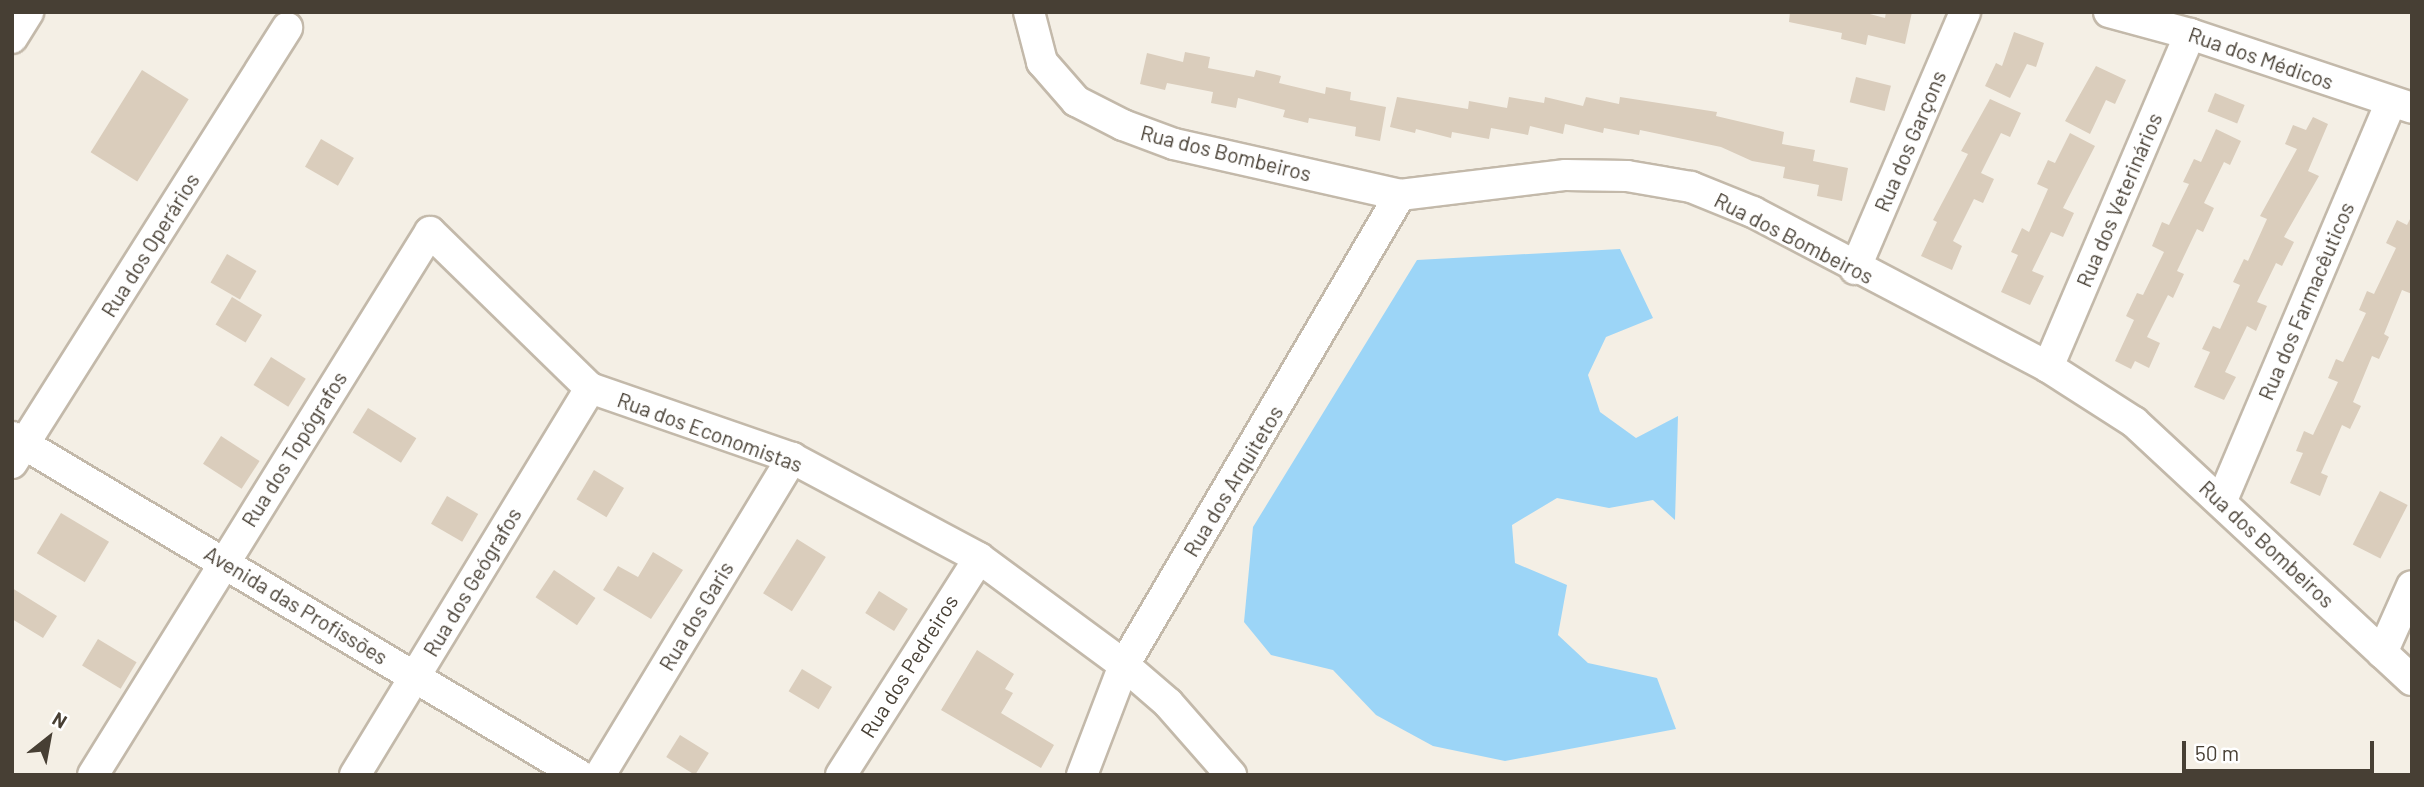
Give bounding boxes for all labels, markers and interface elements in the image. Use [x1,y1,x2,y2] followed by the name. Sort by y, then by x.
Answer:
[2185,21,2337,95] street label: Rua dos Médicos
[1869,67,1951,215] street label: Rua dos Garçons
[2071,109,2167,291] street label: Rua dos Veterinários
[1138,120,1314,186] street label: Rua dos Bombeiros
[96,168,204,322] street label: Rua dos Operários
[1710,187,1878,289] street label: Rua dos Bombeiros
[2253,198,2359,404] street label: Rua dos Farmacêuticos
[236,367,352,531] street label: Rua dos Topógrafos
[614,387,806,477] street label: Rua dos Economistas
[1178,401,1288,561] street label: Rua dos Arquitetos
[2194,475,2340,613] street label: Rua dos Bombeiros
[418,503,526,661] street label: Rua dos Geógrafos
[200,540,392,670] street label: Avenida das Profissões
[654,557,738,675] street label: Rua dos Garis
[855,590,963,742] street label: Rua dos Pedreiros
[14,703,84,773] north arrow
[49,706,71,733] text: N
[2186,728,2378,772] scale bar
[2195,740,2239,765] text: 50 m

